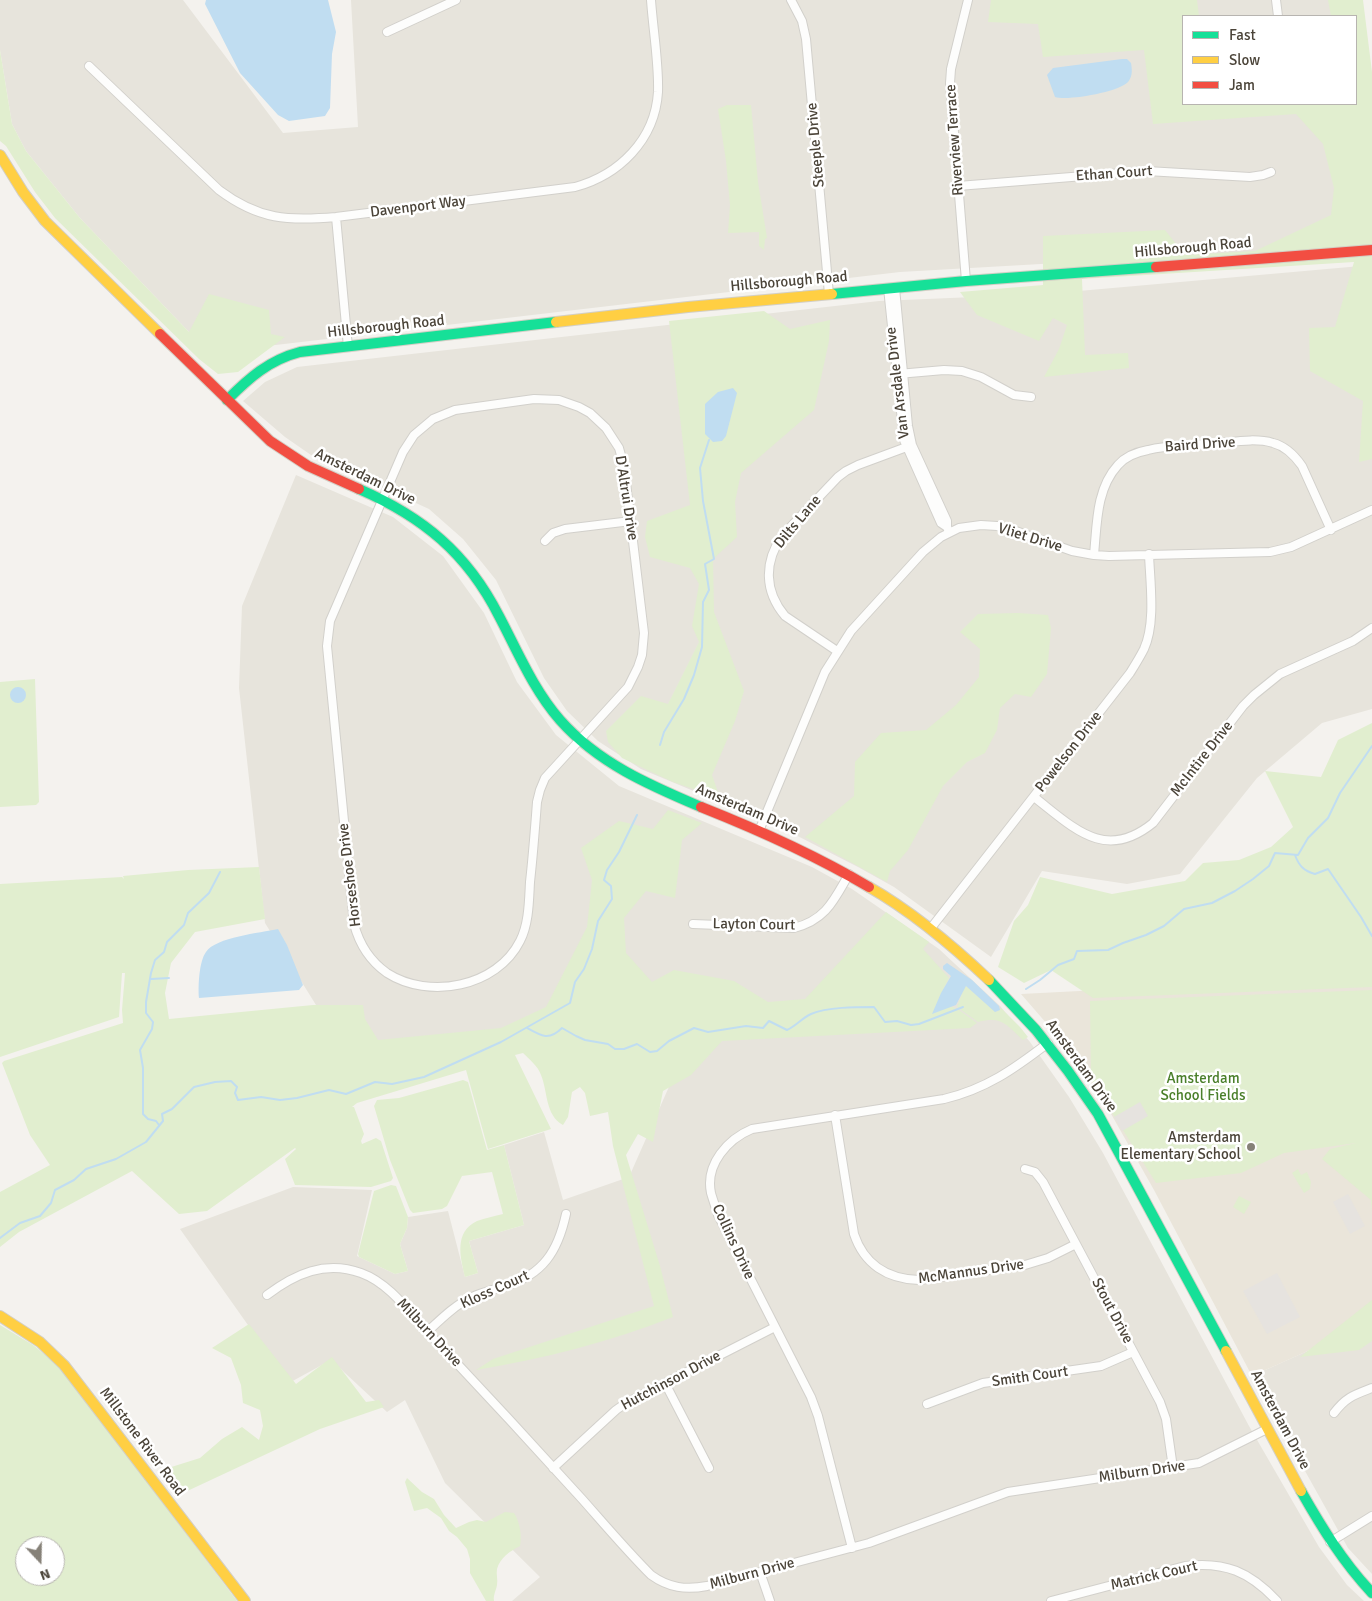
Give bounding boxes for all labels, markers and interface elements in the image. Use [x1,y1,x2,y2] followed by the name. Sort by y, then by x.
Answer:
[1182,15,1357,105] legend
[1229,26,1256,44] text: Fast
[1229,51,1260,69] text: Slow
[1229,76,1255,94] text: Jam
[942,84,968,196] street label: Riverview Terrace
[803,102,829,188] street label: Steeple Drive
[1075,162,1153,186] street label: Ethan Court
[369,192,467,222] street label: Davenport Way
[1134,234,1252,262] street label: Hillsborough Road
[730,268,848,296] street label: Hillsborough Road
[326,312,446,342] street label: Hillsborough Road
[882,326,914,440] street label: Van Arsdale Drive
[1164,434,1236,456] street label: Baird Drive
[312,445,418,509] street label: Amsterdam Drive
[610,454,642,542] street label: D'Altrui Drive
[771,492,825,552] street label: Dilts Lane
[996,520,1064,556] street label: Vliet Drive
[1032,708,1106,796] street label: Powelson Drive
[1167,718,1237,800] street label: McIntire Drive
[693,780,801,840] street label: Amsterdam Drive
[335,822,365,928] street label: Horseshoe Drive
[712,915,796,935] street label: Layton Court
[1041,1016,1121,1116] street label: Amsterdam Drive
[1160,1070,1246,1105] park label: Amsterdam School Fields
[1120,1129,1241,1164] place label: Amsterdam Elementary School
[1245,1141,1257,1153] marker: Amsterdam Elementary School
[708,1202,758,1282] street label: Collins Drive
[917,1256,1025,1288] street label: McMannus Drive
[458,1267,532,1313] street label: Kloss Court
[1087,1275,1137,1347] street label: Stout Drive
[393,1295,465,1371] street label: Milburn Drive
[618,1347,724,1415] street label: Hutchinson Drive
[991,1363,1069,1391] street label: Smith Court
[1246,1367,1314,1473] street label: Amsterdam Drive
[95,1384,189,1500] street label: Millstone River Road
[1098,1457,1186,1487] street label: Milburn Drive
[15,1536,65,1586] north arrow
[708,1554,796,1594] street label: Milburn Drive
[1109,1557,1199,1595] street label: Matrick Court
[38,1565,53,1584] text: N

